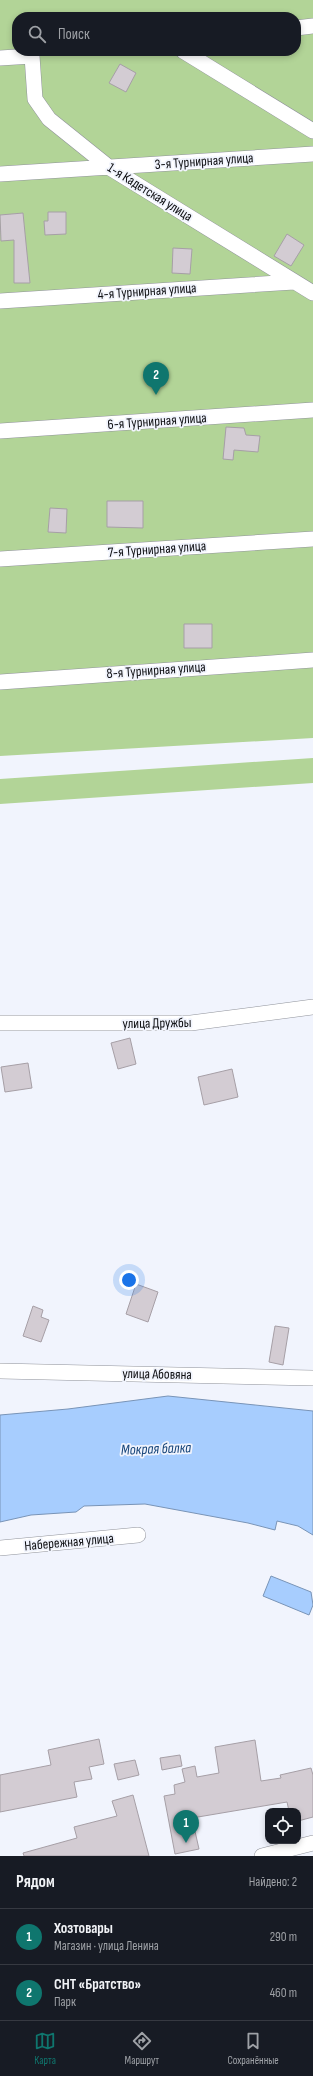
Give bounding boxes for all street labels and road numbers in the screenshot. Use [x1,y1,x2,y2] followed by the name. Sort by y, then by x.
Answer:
[154,149,254,173] street label: 3-я Турнирная улица
[104,159,196,225] street label: 1-я Кадетская улица
[97,279,197,303] street label: 4-я Турнирная улица
[107,409,207,433] street label: 6-я Турнирная улица
[107,537,207,561] street label: 7-я Турнирная улица
[106,658,206,682] street label: 8-я Турнирная улица
[122,1014,192,1032] street label: улица Дружбы
[122,1365,192,1383] street label: улица Абовяна
[24,1530,114,1554] street label: Набережная улица

